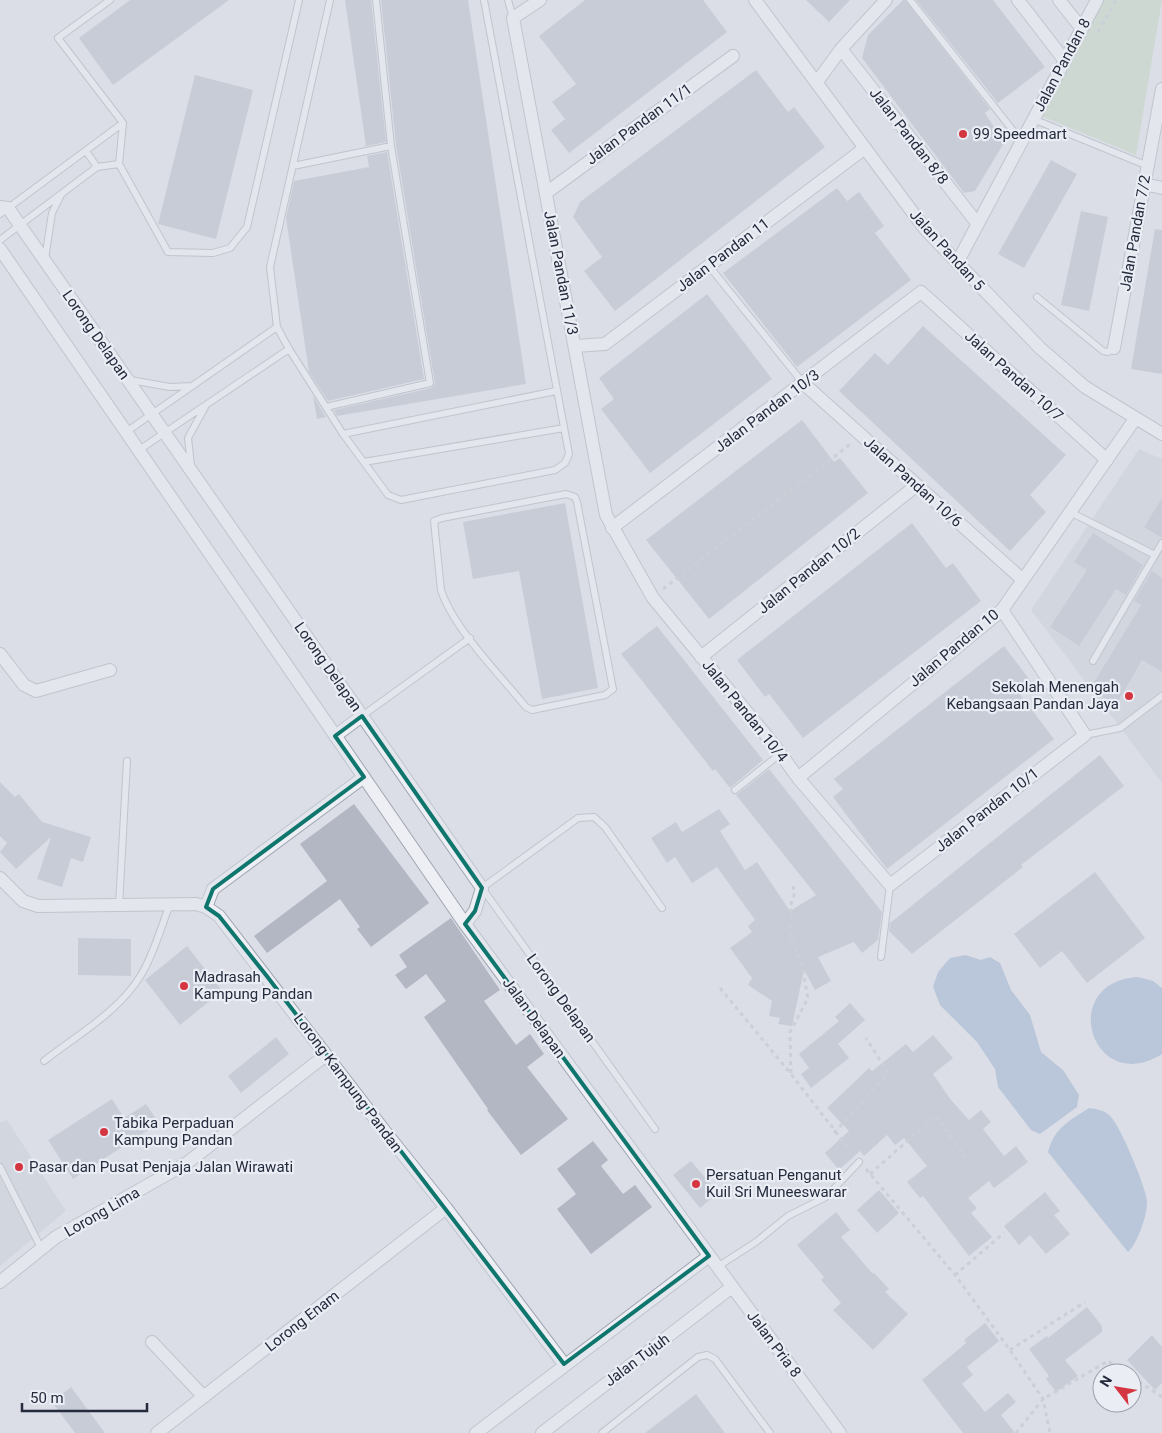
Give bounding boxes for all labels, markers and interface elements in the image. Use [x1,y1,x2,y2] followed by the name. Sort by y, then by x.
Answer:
[1030,15,1094,115] street label: Jalan Pandan 8
[583,80,695,168] street label: Jalan Pandan 11/1
[866,84,952,188] street label: Jalan Pandan 8/8
[973,125,1067,143] place label: 99 Speedmart
[957,128,969,140] marker: 99 Speedmart
[1116,173,1154,293] street label: Jalan Pandan 7/2
[906,206,988,294] street label: Jalan Pandan 5
[540,209,582,337] street label: Jalan Pandan 11/3
[673,214,773,296] street label: Jalan Pandan 11
[59,287,133,383] street label: Lorong Delapan
[961,327,1067,425] street label: Jalan Pandan 10/7
[711,366,823,456] street label: Jalan Pandan 10/3
[860,433,966,531] street label: Jalan Pandan 10/6
[754,524,864,618] street label: Jalan Pandan 10/2
[905,605,1003,691] street label: Jalan Pandan 10
[291,619,365,715] street label: Lorong Delapan
[698,656,792,766] street label: Jalan Pandan 10/4
[947,678,1119,713] place label: Sekolah Menengah Kebangsaan Pandan Jaya
[1123,690,1135,702] marker: Sekolah Menengah Kebangsaan Pandan Jaya
[932,764,1042,856] street label: Jalan Pandan 10/1
[523,950,599,1046] street label: Lorong Delapan
[194,968,313,1003] place label: Madrasah Kampung Pandan
[499,974,569,1062] street label: Jalan Delapan
[178,980,190,992] marker: Madrasah Kampung Pandan
[290,1010,406,1156] street label: Lorong Kampung Pandan
[114,1114,234,1149] place label: Tabika Perpaduan Kampung Pandan
[98,1126,110,1138] marker: Tabika Perpaduan Kampung Pandan
[29,1158,293,1176] place label: Pasar dan Pusat Penjaja Jalan Wirawati
[13,1161,25,1173] marker: Pasar dan Pusat Penjaja Jalan Wirawati
[706,1166,847,1201] place label: Persatuan Penganut Kuil Sri Muneeswarar
[690,1178,702,1190] marker: Persatuan Penganut Kuil Sri Muneeswarar
[61,1183,143,1241] street label: Lorong Lima
[262,1287,342,1355] street label: Lorong Enam
[743,1307,805,1381] street label: Jalan Pria 8
[601,1330,673,1390] street label: Jalan Tujuh
[1092,1363,1142,1413] north arrow
[1096,1373,1115,1390] text: N
[22,1380,148,1412] scale bar
[30,1389,64,1407] text: 50 m

